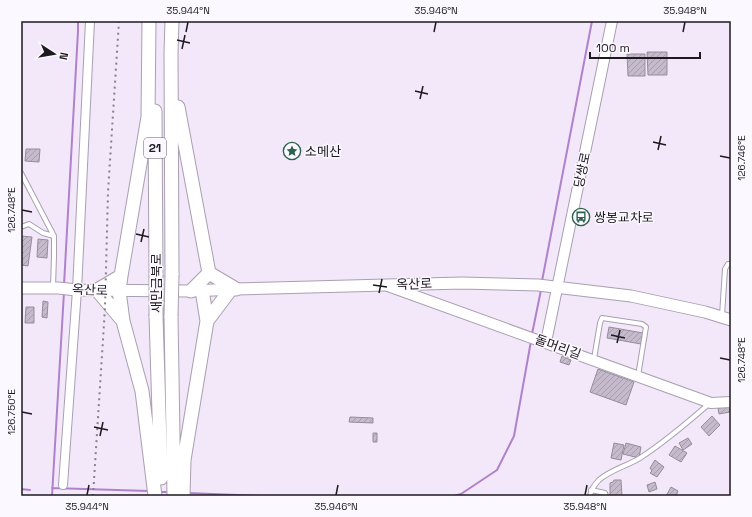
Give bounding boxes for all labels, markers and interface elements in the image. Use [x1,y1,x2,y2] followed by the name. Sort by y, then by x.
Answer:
[166,4,210,17] text: 35.944°N
[414,4,458,17] text: 35.946°N
[663,4,707,17] text: 35.948°N
[34,34,74,74] north arrow
[590,34,700,60] scale bar
[596,40,630,56] text: 100 m
[56,51,71,61] text: N
[735,135,748,181] text: 126.746°E
[144,138,166,158] road number: 21
[282,141,302,161] place icon: 소메산
[305,143,341,160] place label: 소메산
[570,151,594,189] street label: 당쌍로
[5,187,18,233] text: 126.748°E
[571,207,591,227] bus stop icon: 쌍봉교차로
[594,209,654,226] place label: 쌍봉교차로
[148,253,165,313] street label: 새만금북로
[396,275,432,293] street label: 옥산로
[72,281,108,299] street label: 옥산로
[533,331,583,363] street label: 돌머리길
[735,337,748,383] text: 126.748°E
[5,389,18,435] text: 126.750°E
[65,500,109,513] text: 35.944°N
[314,500,358,513] text: 35.946°N
[563,500,607,513] text: 35.948°N

